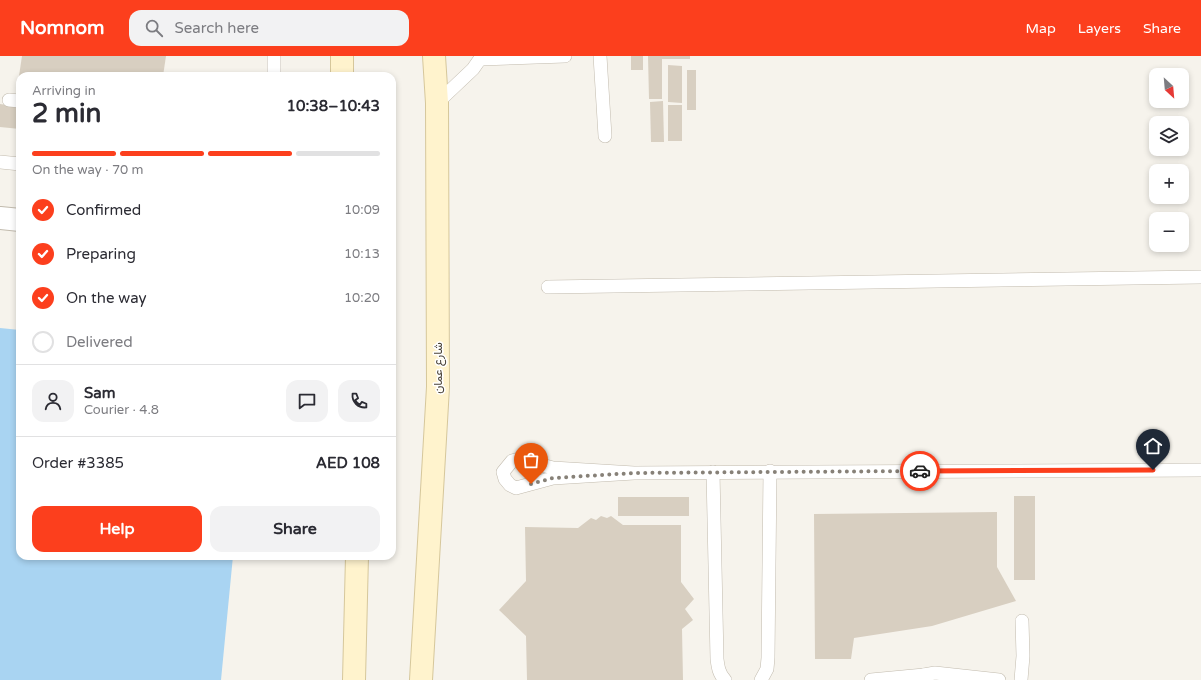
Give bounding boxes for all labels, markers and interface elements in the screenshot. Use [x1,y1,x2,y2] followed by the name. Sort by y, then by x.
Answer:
[129,10,409,46] search box
[20,17,105,39] text: Nomnom
[143,17,165,39] icon: search
[175,19,259,37] text: Search here
[1026,20,1056,37] text: Map
[1078,20,1121,37] text: Layers
[1143,20,1181,37] text: Share
[1149,68,1189,108] north arrow
[1149,68,1189,252] map controls
[32,83,96,99] text: Arriving in
[287,97,380,115] text: 10:38–10:43
[32,98,101,129] text: 2 min
[1149,116,1189,156] button: layers
[32,162,144,178] text: On the way · 70 m
[1149,164,1189,204] button: +
[32,199,54,221] icon: check
[66,201,141,219] text: Confirmed
[344,202,380,218] text: 10:09
[1149,212,1189,252] button: −
[32,243,54,265] icon: check
[66,245,136,263] text: Preparing
[344,246,380,262] text: 10:13
[32,287,54,309] icon: check
[66,289,146,307] text: On the way
[344,290,380,306] text: 10:20
[66,333,133,351] text: Delivered
[431,342,447,394] street label: شارع عمان
[32,380,74,422] button: person
[286,380,328,422] button: chat
[338,380,380,422] button: phone
[84,384,115,402] text: Sam
[84,402,159,418] text: Courier · 4.8
[1136,429,1170,470] pin
[1142,435,1164,457] icon: home
[514,443,548,484] pin
[520,449,542,471] icon: bag
[900,451,940,491] courier
[32,454,124,472] text: Order #3385
[316,454,380,472] text: AED 108
[909,460,931,482] icon: car
[32,506,202,552] button: Help
[210,506,380,552] button: Share

